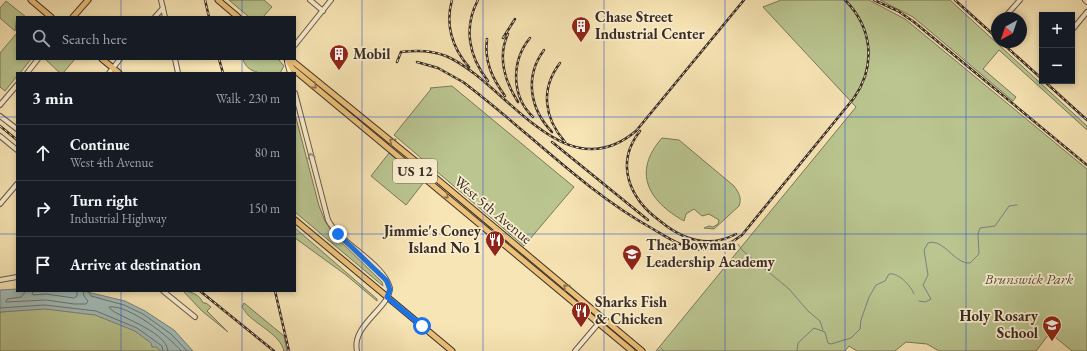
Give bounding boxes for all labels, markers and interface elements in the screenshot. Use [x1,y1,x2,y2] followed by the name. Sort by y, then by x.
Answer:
[595,7,705,43] place label: Chase Street Industrial Center
[991,12,1027,48] north arrow
[1039,12,1075,84] map controls
[1039,12,1075,48] button: +
[570,15,592,43] building icon: Chase Street Industrial Center
[16,16,296,60] search box
[30,27,52,49] icon: search
[62,29,127,48] text: Search here
[328,43,350,71] building icon: Mobil
[353,44,391,63] place label: Mobil
[1039,48,1075,84] button: −
[310,82,317,89] one-way arrow
[32,87,73,109] text: 3 min
[216,90,280,107] text: Walk · 230 m
[70,135,130,154] text: Continue
[389,139,396,146] one-way arrow
[32,142,54,164] icon: ahead
[255,144,280,161] text: 80 m
[307,153,316,160] one-way arrow
[70,154,154,171] text: West 4th Avenue
[393,159,437,183] road number: US 12
[450,171,536,248] street label: West 5th Avenue
[70,191,138,210] text: Turn right
[442,192,449,199] one-way arrow
[32,198,54,220] icon: right
[249,200,280,217] text: 150 m
[70,210,167,227] text: Industrial Highway
[382,221,482,257] place label: Jimmie's Coney Island No 1
[329,225,347,243] route end
[484,229,506,257] restaurant icon: Jimmie's Coney Island No 1
[646,235,775,271] place label: Thea Bowman Leadership Academy
[621,243,643,271] school or university icon: Thea Bowman Leadership Academy
[32,254,54,276] icon: arrive
[70,255,201,274] text: Arrive at destination
[984,269,1074,288] park label: Brunswick Park
[563,285,570,292] one-way arrow
[595,292,668,328] place label: Sharks Fish & Chicken
[570,300,592,328] restaurant icon: Sharks Fish & Chicken
[959,306,1039,342] place label: Holy Rosary School
[1041,314,1063,342] school or university icon: Holy Rosary School
[413,317,431,335] route start

